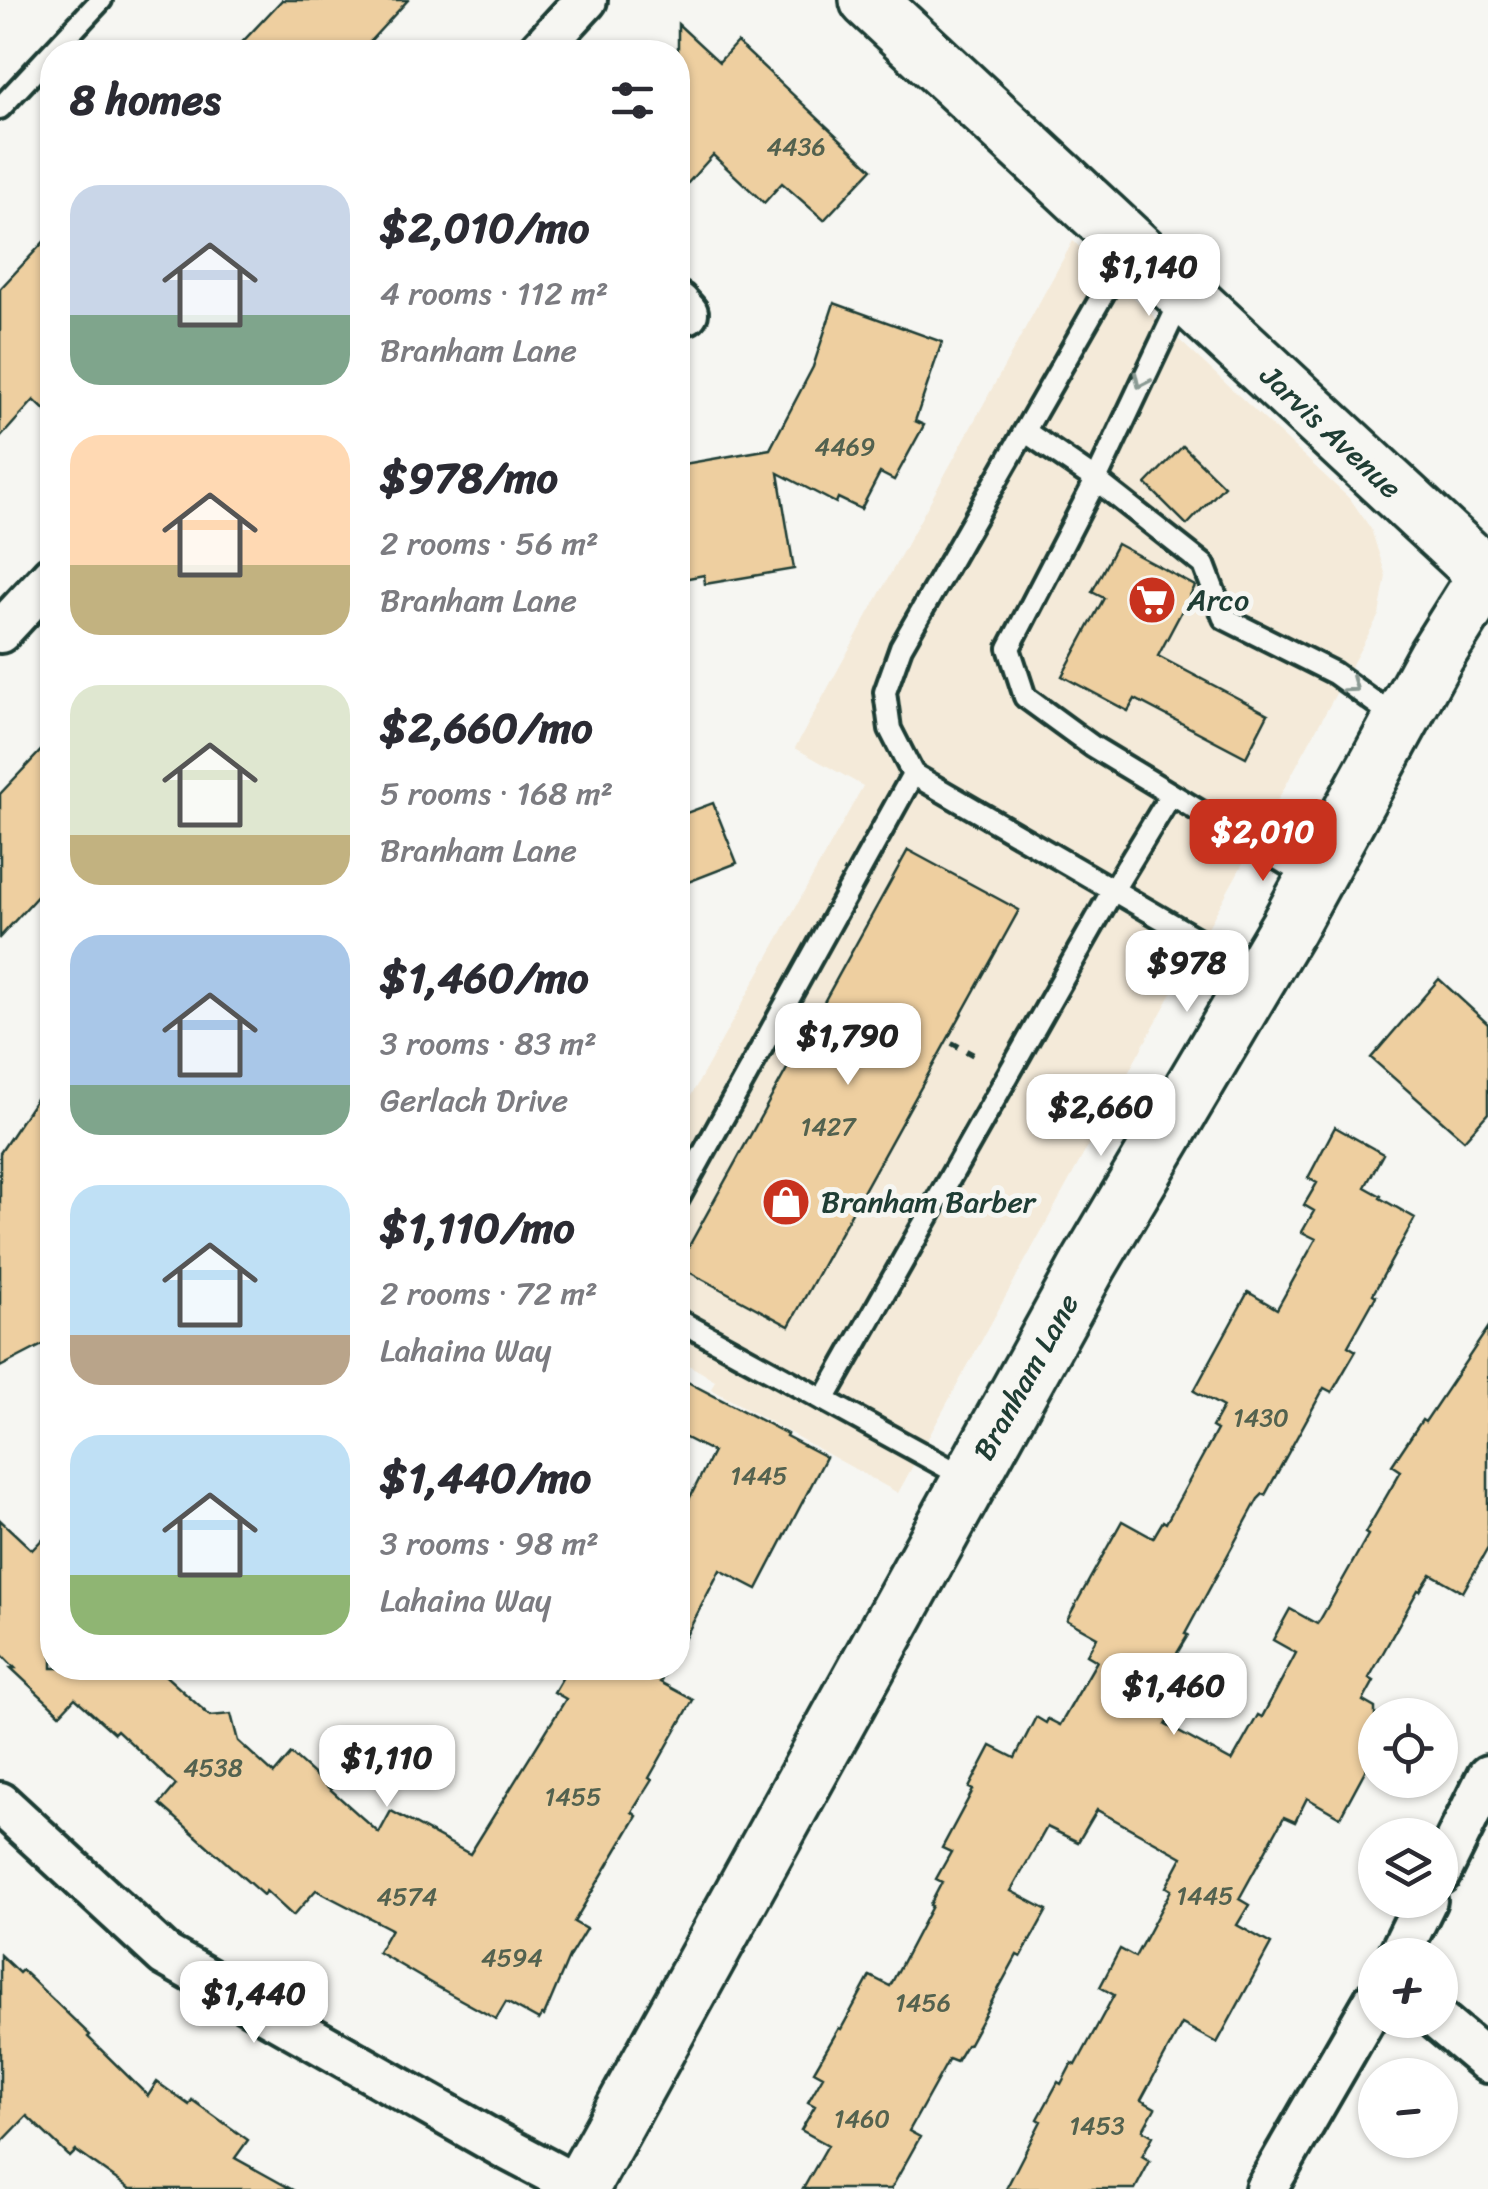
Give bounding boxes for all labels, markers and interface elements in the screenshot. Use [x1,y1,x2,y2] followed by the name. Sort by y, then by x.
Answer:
[70,63,221,137] text: 8 homes
[605,73,660,128] icon: filters
[766,124,826,169] house number: 4436
[380,191,589,265] text: $2,010/mo
[150,225,270,345] icon: home
[1068,234,1230,319] pin: $1,140
[1100,238,1198,295] text: $1,140
[380,265,608,322] text: 4 rooms · 112 m²
[380,322,577,379] text: Branham Lane
[1246,350,1415,513] street label: Jarvis Avenue
[1134,371,1154,389] one-way arrow
[815,424,875,469] house number: 4469
[380,441,558,515] text: $978/mo
[150,475,270,595] icon: home
[380,515,599,572] text: 2 rooms · 56 m²
[380,572,577,629] text: Branham Lane
[1186,573,1249,627] place label: Arco
[1126,574,1178,626] supermarket icon: Arco
[1341,674,1359,692] one-way arrow
[380,691,592,765] text: $2,660/mo
[150,725,270,845] icon: home
[380,765,613,822] text: 5 rooms · 168 m²
[1182,799,1344,884] pin: $2,010
[1212,803,1314,860] text: $2,010
[380,822,577,879] text: Branham Lane
[1128,930,1246,1015] pin: $978
[1148,934,1226,991] text: $978
[380,941,589,1015] text: $1,460/mo
[150,975,270,1095] icon: home
[767,1003,929,1088] pin: $1,790
[797,1007,899,1064] text: $1,790
[380,1015,597,1072] text: 3 rooms · 83 m²
[380,1072,568,1129] text: Gerlach Drive
[1020,1074,1182,1159] pin: $2,660
[1048,1078,1154,1135] text: $2,660
[800,1104,857,1149] house number: 1427
[821,1175,1037,1229] place label: Branham Barber
[760,1176,812,1228] shop icon: Branham Barber
[380,1191,575,1265] text: $1,110/mo
[150,1225,270,1345] icon: home
[380,1265,598,1322] text: 2 rooms · 72 m²
[958,1283,1094,1471] street label: Branham Lane
[380,1322,551,1379] text: Lahaina Way
[1233,1395,1289,1440] house number: 1430
[380,1441,591,1515] text: $1,440/mo
[730,1453,788,1498] house number: 1445
[150,1475,270,1595] icon: home
[380,1515,599,1572] text: 3 rooms · 98 m²
[380,1572,551,1629] text: Lahaina Way
[1093,1653,1255,1738] pin: $1,460
[1123,1657,1225,1714] text: $1,460
[1358,1698,1458,2158] map controls
[1358,1698,1458,1798] button: locate
[306,1725,468,1810] pin: $1,110
[341,1729,433,1786] text: $1,110
[183,1745,243,1790] house number: 4538
[545,1774,601,1819] house number: 1455
[1358,1818,1458,1918] button: layers
[1176,1873,1234,1918] house number: 1445
[377,1874,437,1919] house number: 4574
[481,1935,543,1980] house number: 4594
[1358,1938,1458,2038] button: +
[173,1961,335,2046] pin: $1,440
[202,1965,306,2022] text: $1,440
[895,1980,951,2025] house number: 1456
[1358,2058,1458,2158] button: −
[834,2096,890,2141] house number: 1460
[1069,2103,1125,2148] house number: 1453

